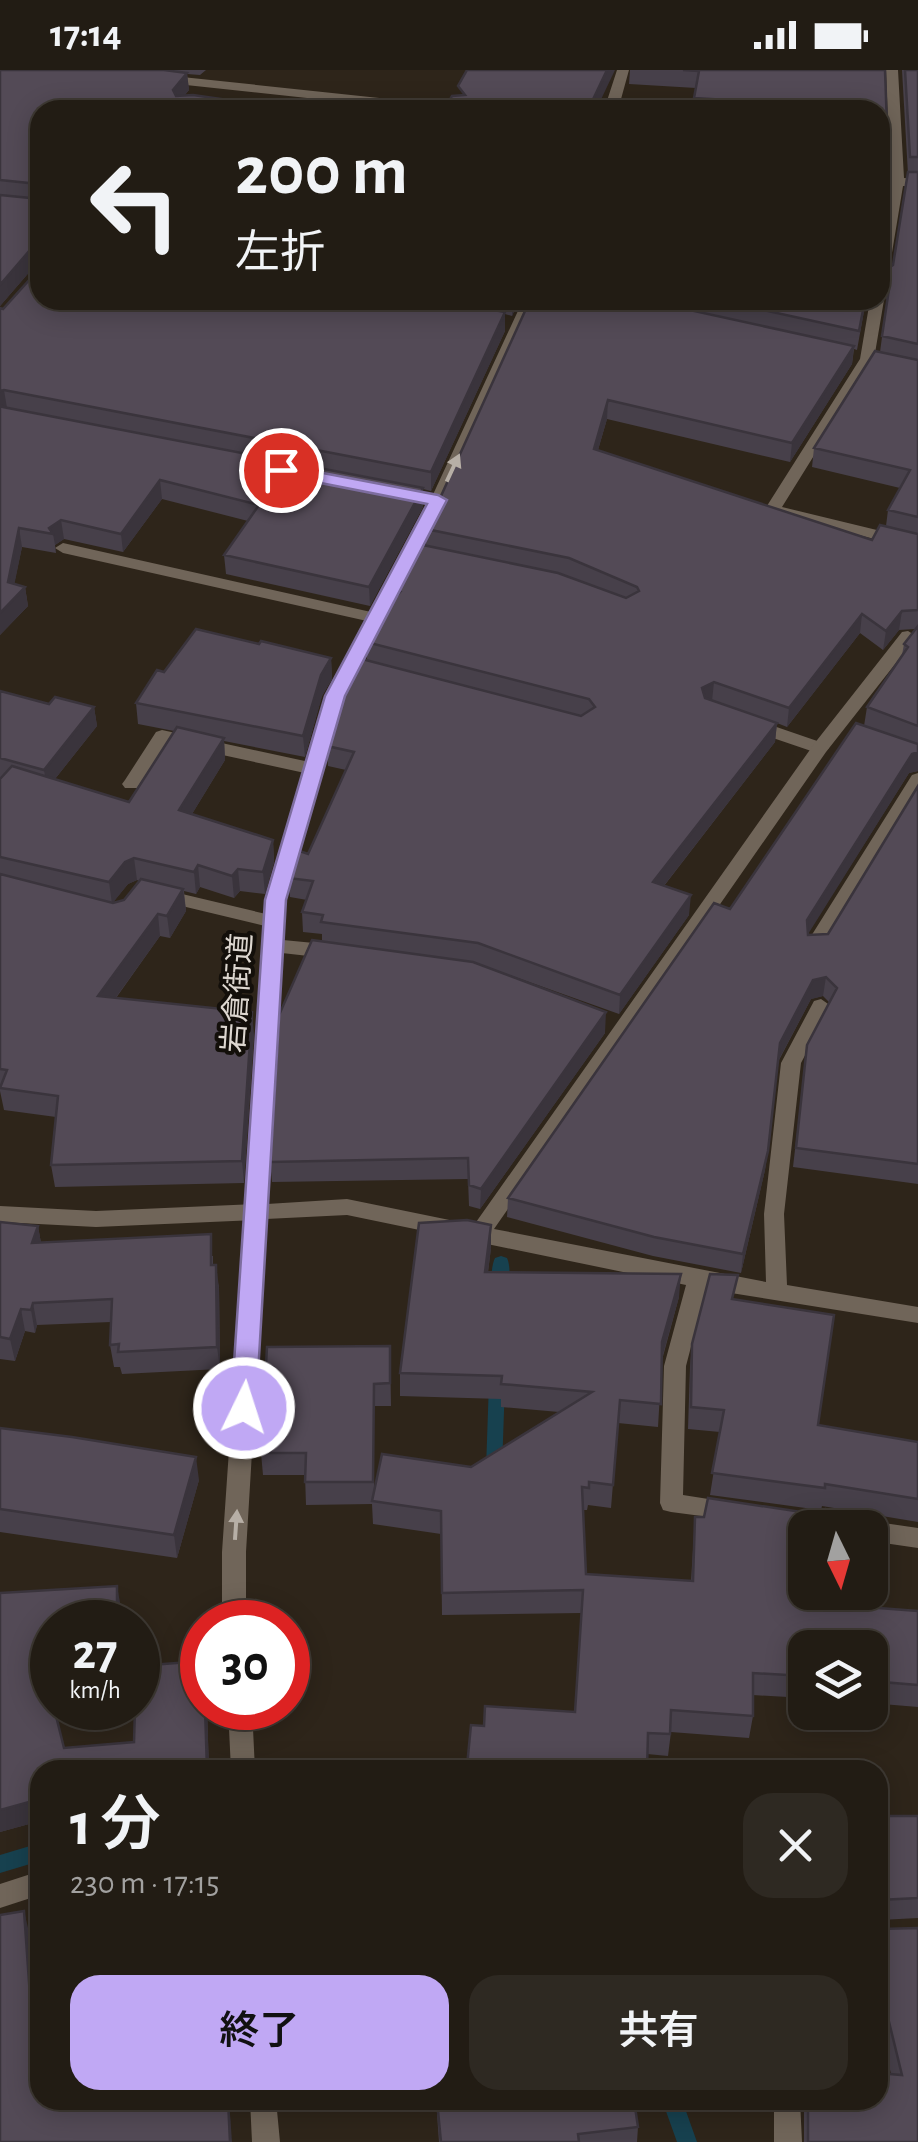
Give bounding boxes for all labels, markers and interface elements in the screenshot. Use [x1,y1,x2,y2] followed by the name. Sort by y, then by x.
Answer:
[50,16,122,54] text: 17:14
[235,137,408,207] text: 200 m
[70,140,200,270] icon: left
[235,231,325,276] text: 左折
[239,428,324,513] pin
[254,443,309,498] icon: arrive
[444,454,461,483] one-way arrow
[217,932,257,1054] street label: 岩倉街道
[192,1356,296,1460] position arrow
[228,1509,244,1541] one-way arrow
[788,1510,888,1610] north arrow
[788,1510,888,1730] map controls
[180,1600,310,1730] speed limit sign: 30
[72,1628,118,1678] text: 27
[788,1630,888,1730] button: layers
[69,1678,121,1703] text: km/h
[743,1793,848,1898] button: close
[70,1796,161,1856] text: 1 分
[70,1867,219,1899] text: 230 m · 17:15
[70,1975,449,2090] button: 終了
[469,1975,848,2090] button: 共有

